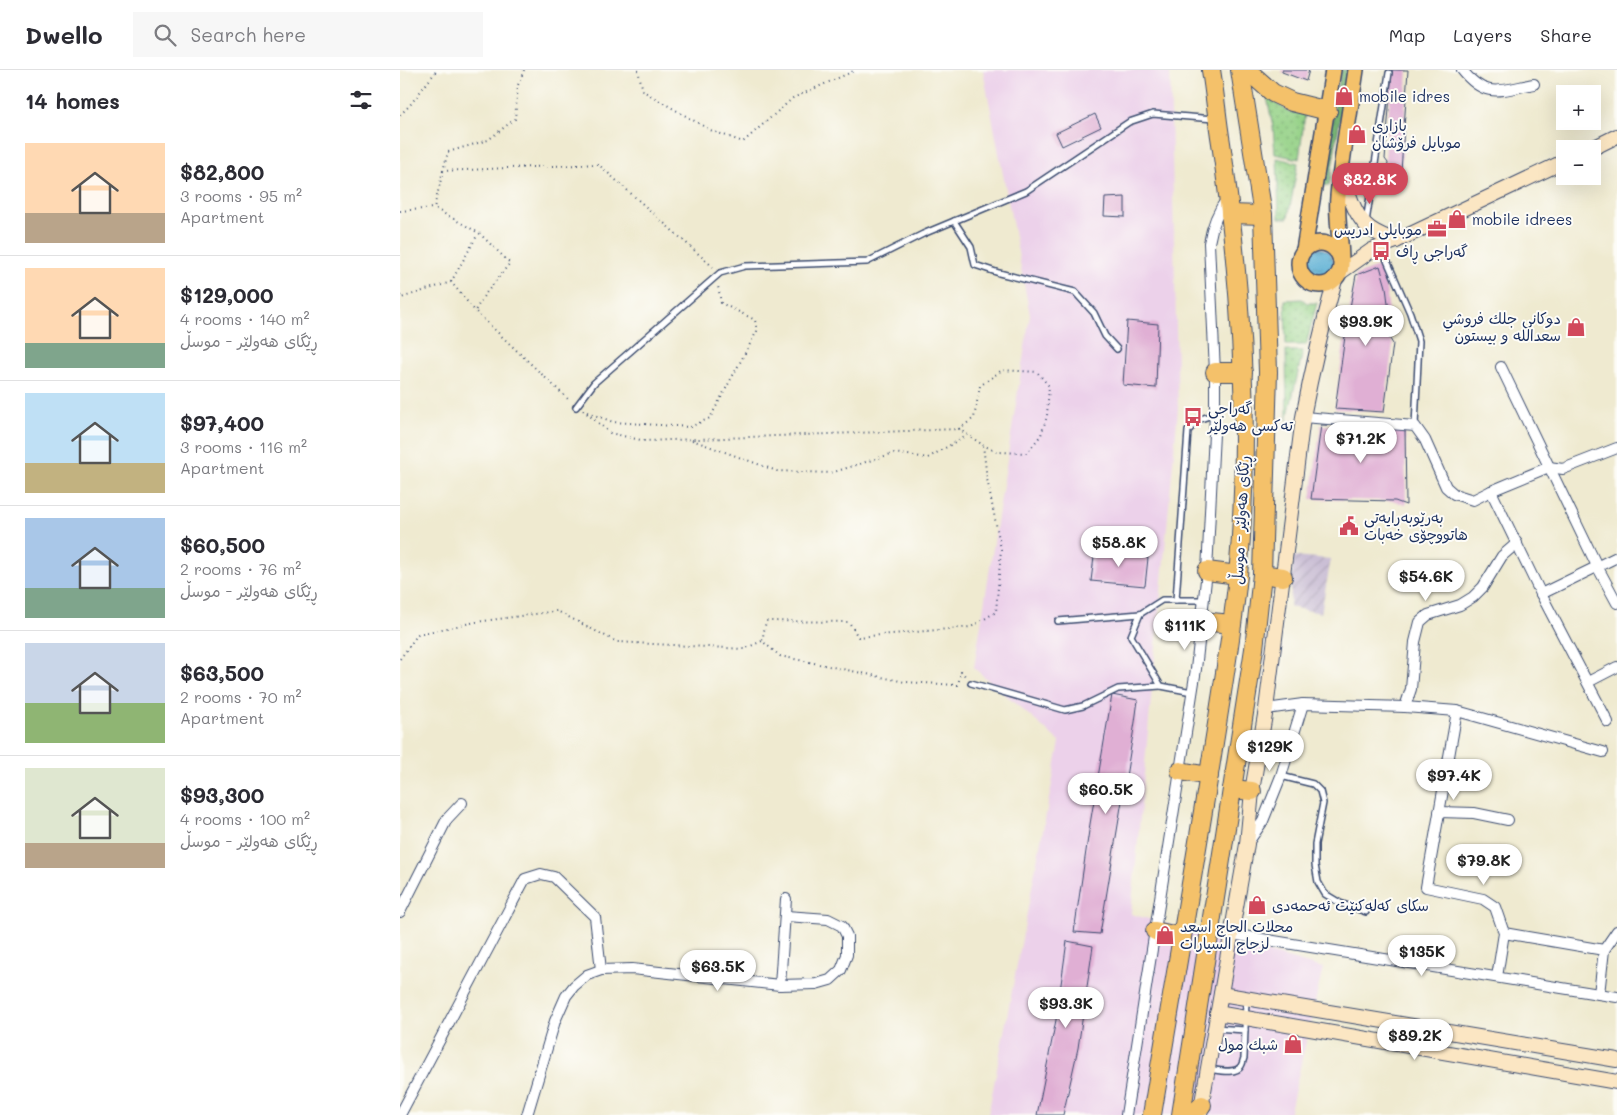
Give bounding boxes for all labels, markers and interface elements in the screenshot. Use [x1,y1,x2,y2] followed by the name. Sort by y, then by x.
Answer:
[133,12,483,57] search box
[25,19,103,50] text: Dwello
[151,21,179,49] icon: search
[191,22,306,47] text: Search here
[1389,23,1425,47] text: Map
[1453,23,1512,47] text: Layers
[1540,23,1592,47] text: Share
[1333,85,1355,107] shop icon: mobile idres
[1556,85,1601,185] map controls
[1556,85,1601,130] button: +
[347,86,375,114] icon: filters
[1359,86,1450,106] place label: mobile idres
[25,87,120,114] text: 14 homes
[1372,115,1461,152] place label: بازاڕی موبایل فرۆشان
[1346,123,1368,145] shop icon: بازاڕی موبایل فرۆشان
[1556,140,1601,185] button: −
[180,158,264,185] text: $82,800
[1329,162,1411,205] pin: $82.8K
[65,163,125,223] icon: home
[1343,168,1397,189] text: $82.8K
[180,185,302,206] text: 3 rooms · 95 m²
[180,206,265,227] text: Apartment
[1446,208,1468,230] shop icon: mobile idrees
[1472,209,1572,229] place label: mobile idrees
[1426,218,1448,240] office icon: موبايلى ادريس
[1334,219,1422,240] place label: موبايلى ادريس
[1370,240,1392,262] bus stop icon: گەراجی ڕاف
[1396,241,1468,265] place label: گەراجی ڕاف
[180,281,274,308] text: $129,000
[65,288,125,348] icon: home
[1325,304,1407,347] pin: $93.9K
[180,308,310,329] text: 4 rooms · 140 m²
[1443,308,1561,345] place label: دوكانى جلك فروشي سعدالله و بيستون
[1339,310,1393,331] text: $93.9K
[1565,316,1587,338] shop icon: دوكانى جلك فروشي سعدالله و بيستون
[180,330,318,351] text: ڕێگای هەولێر - موسڵ
[1206,398,1294,436] place label: گەراجی تەکسی هەولێر
[1182,406,1204,428] bus stop icon: گەراجی تەکسی هەولێر
[180,409,264,436] text: $97,400
[65,413,125,473] icon: home
[1320,422,1402,464] pin: $71.2K
[1336,427,1386,448] text: $71.2K
[180,436,307,457] text: 3 rooms · 116 m²
[1227,455,1257,585] street label: ڕێگای هەولێر - موسڵ
[180,457,265,478] text: Apartment
[1364,507,1468,545] place label: به‌رێوبه‌رایه‌تی هاتووچۆی خه‌بات
[1338,515,1360,537] public building icon: به‌رێوبه‌رایه‌تی هاتووچۆی خه‌بات
[1078,526,1160,568] pin: $58.8K
[180,531,265,558] text: $60,500
[1092,531,1146,552] text: $58.8K
[65,538,125,598] icon: home
[180,558,301,579] text: 2 rooms · 76 m²
[1385,560,1467,602] pin: $54.6K
[1399,565,1453,586] text: $54.6K
[180,580,318,601] text: ڕێگای هەولێر - موسڵ
[1150,608,1220,651] pin: $111K
[1164,614,1206,635] text: $111K
[180,659,264,686] text: $63,500
[65,663,125,723] icon: home
[180,686,301,707] text: 2 rooms · 70 m²
[180,707,265,728] text: Apartment
[1235,730,1305,772] pin: $129K
[1247,735,1293,756] text: $129K
[1413,758,1495,801] pin: $97.4K
[1427,764,1481,785] text: $97.4K
[1065,772,1147,815] pin: $60.5K
[1079,778,1133,799] text: $60.5K
[180,781,264,808] text: $93,300
[65,788,125,848] icon: home
[180,808,310,829] text: 4 rooms · 100 m²
[180,830,318,851] text: ڕێگای هەولێر - موسڵ
[1443,844,1525,886] pin: $79.8K
[1457,849,1511,870] text: $79.8K
[1246,894,1268,916] shop icon: سکای کەلەکنێت ئەحمەدی
[1272,895,1429,915] place label: سکای کەلەکنێت ئەحمەدی
[1180,916,1293,954] place label: محلات الحاج اسعد لزجاج السيارات
[1154,924,1176,946] shop icon: محلات الحاج اسعد لزجاج السيارات
[1387,934,1457,977] pin: $135K
[1399,940,1445,961] text: $135K
[677,950,759,992] pin: $63.5K
[691,955,745,976] text: $63.5K
[1025,986,1107,1029] pin: $93.3K
[1039,992,1093,1013] text: $93.3K
[1374,1018,1456,1061] pin: $89.2K
[1388,1024,1442,1045] text: $89.2K
[1282,1033,1304,1055] shop icon: شبك مول
[1218,1034,1278,1054] place label: شبك مول

